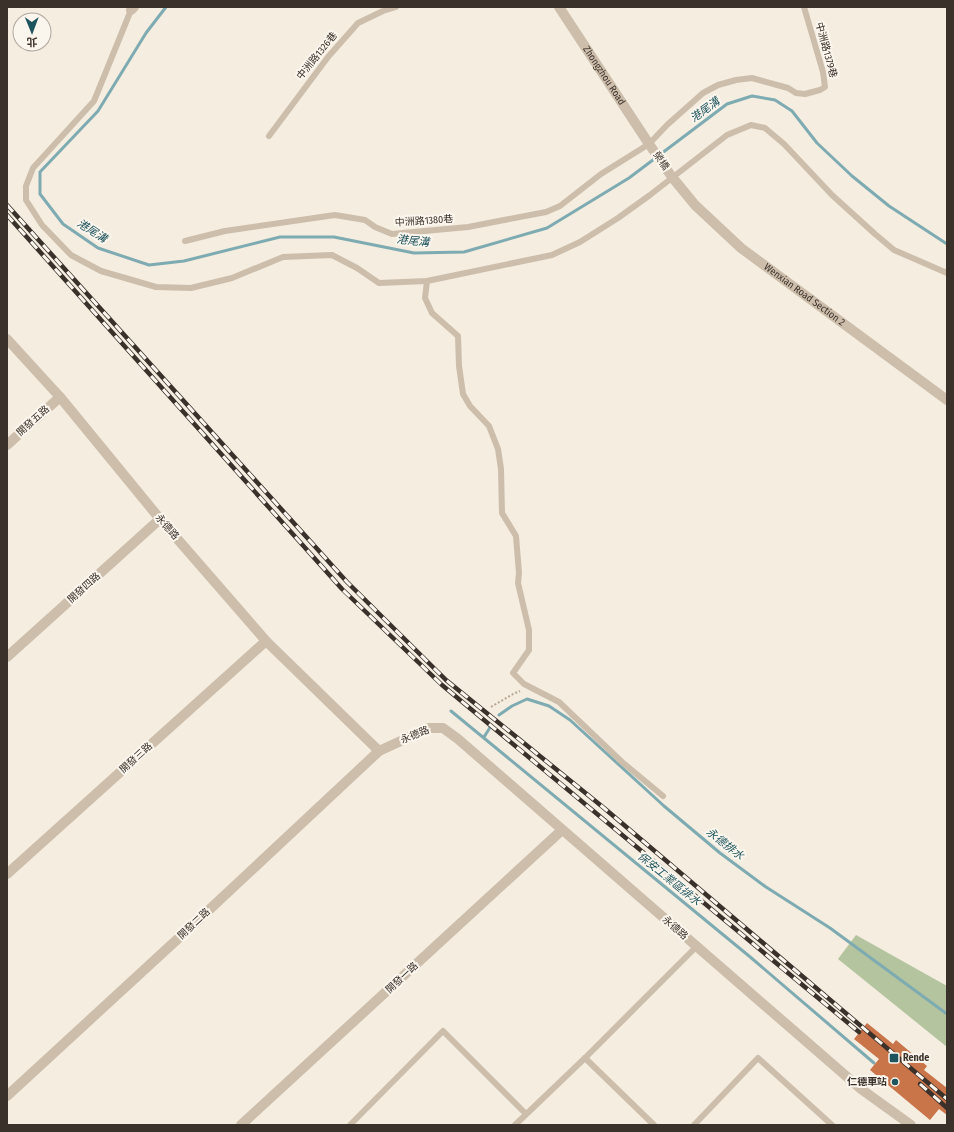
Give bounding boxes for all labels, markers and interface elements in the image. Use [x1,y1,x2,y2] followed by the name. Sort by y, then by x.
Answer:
[12,12,52,52] north arrow
[813,21,839,79] street label: 中洲路1379巷
[294,30,340,82] street label: 中洲路1326巷
[27,35,38,48] text: 北
[580,44,628,107] street label: Zhongzhou Road
[688,94,724,125] water label: 港尾溝
[650,149,672,173] street label: 榮橋
[394,213,454,229] street label: 中洲路1380巷
[75,217,111,246] water label: 港尾溝
[396,233,432,249] water label: 港尾溝
[761,261,848,329] street label: Wenxian Road Section 2
[14,403,52,439] street label: 開發五路
[153,512,181,542] street label: 永德路
[65,570,103,606] street label: 開發四路
[399,724,431,746] street label: 永德路
[117,740,155,776] street label: 開發三路
[704,825,747,863] water label: 永德排水
[635,850,704,909] water label: 保安工業區排水
[175,906,213,942] street label: 開發二路
[660,914,690,942] street label: 永德路
[383,960,421,996] street label: 開發一路
[888,1052,900,1064] marker: Rende
[903,1052,929,1064] place label: Rende
[847,1076,887,1088] place label: 仁德車站
[890,1077,900,1087] marker: 仁德車站

